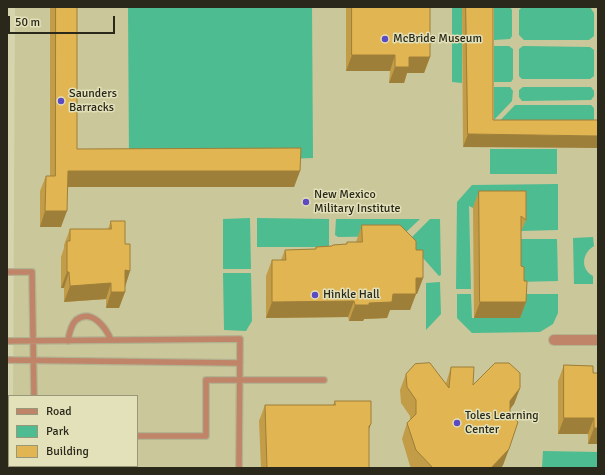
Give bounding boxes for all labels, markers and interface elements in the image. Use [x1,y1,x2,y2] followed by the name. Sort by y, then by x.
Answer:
[10,8,117,34] scale bar
[15,15,40,30] text: 50 m
[393,32,482,46] place label: McBride Museum
[380,34,390,44] marker: McBride Museum
[69,87,117,115] place label: Saunders Barracks
[56,96,66,106] marker: Saunders Barracks
[314,188,401,216] place label: New Mexico Military Institute
[301,197,311,207] marker: New Mexico Military Institute
[323,288,380,302] place label: Hinkle Hall
[310,290,320,300] marker: Hinkle Hall
[8,395,138,467] legend
[46,404,72,419] text: Road
[465,409,539,437] place label: Toles Learning Center
[452,418,462,428] marker: Toles Learning Center
[46,424,69,439] text: Park
[46,444,89,459] text: Building

